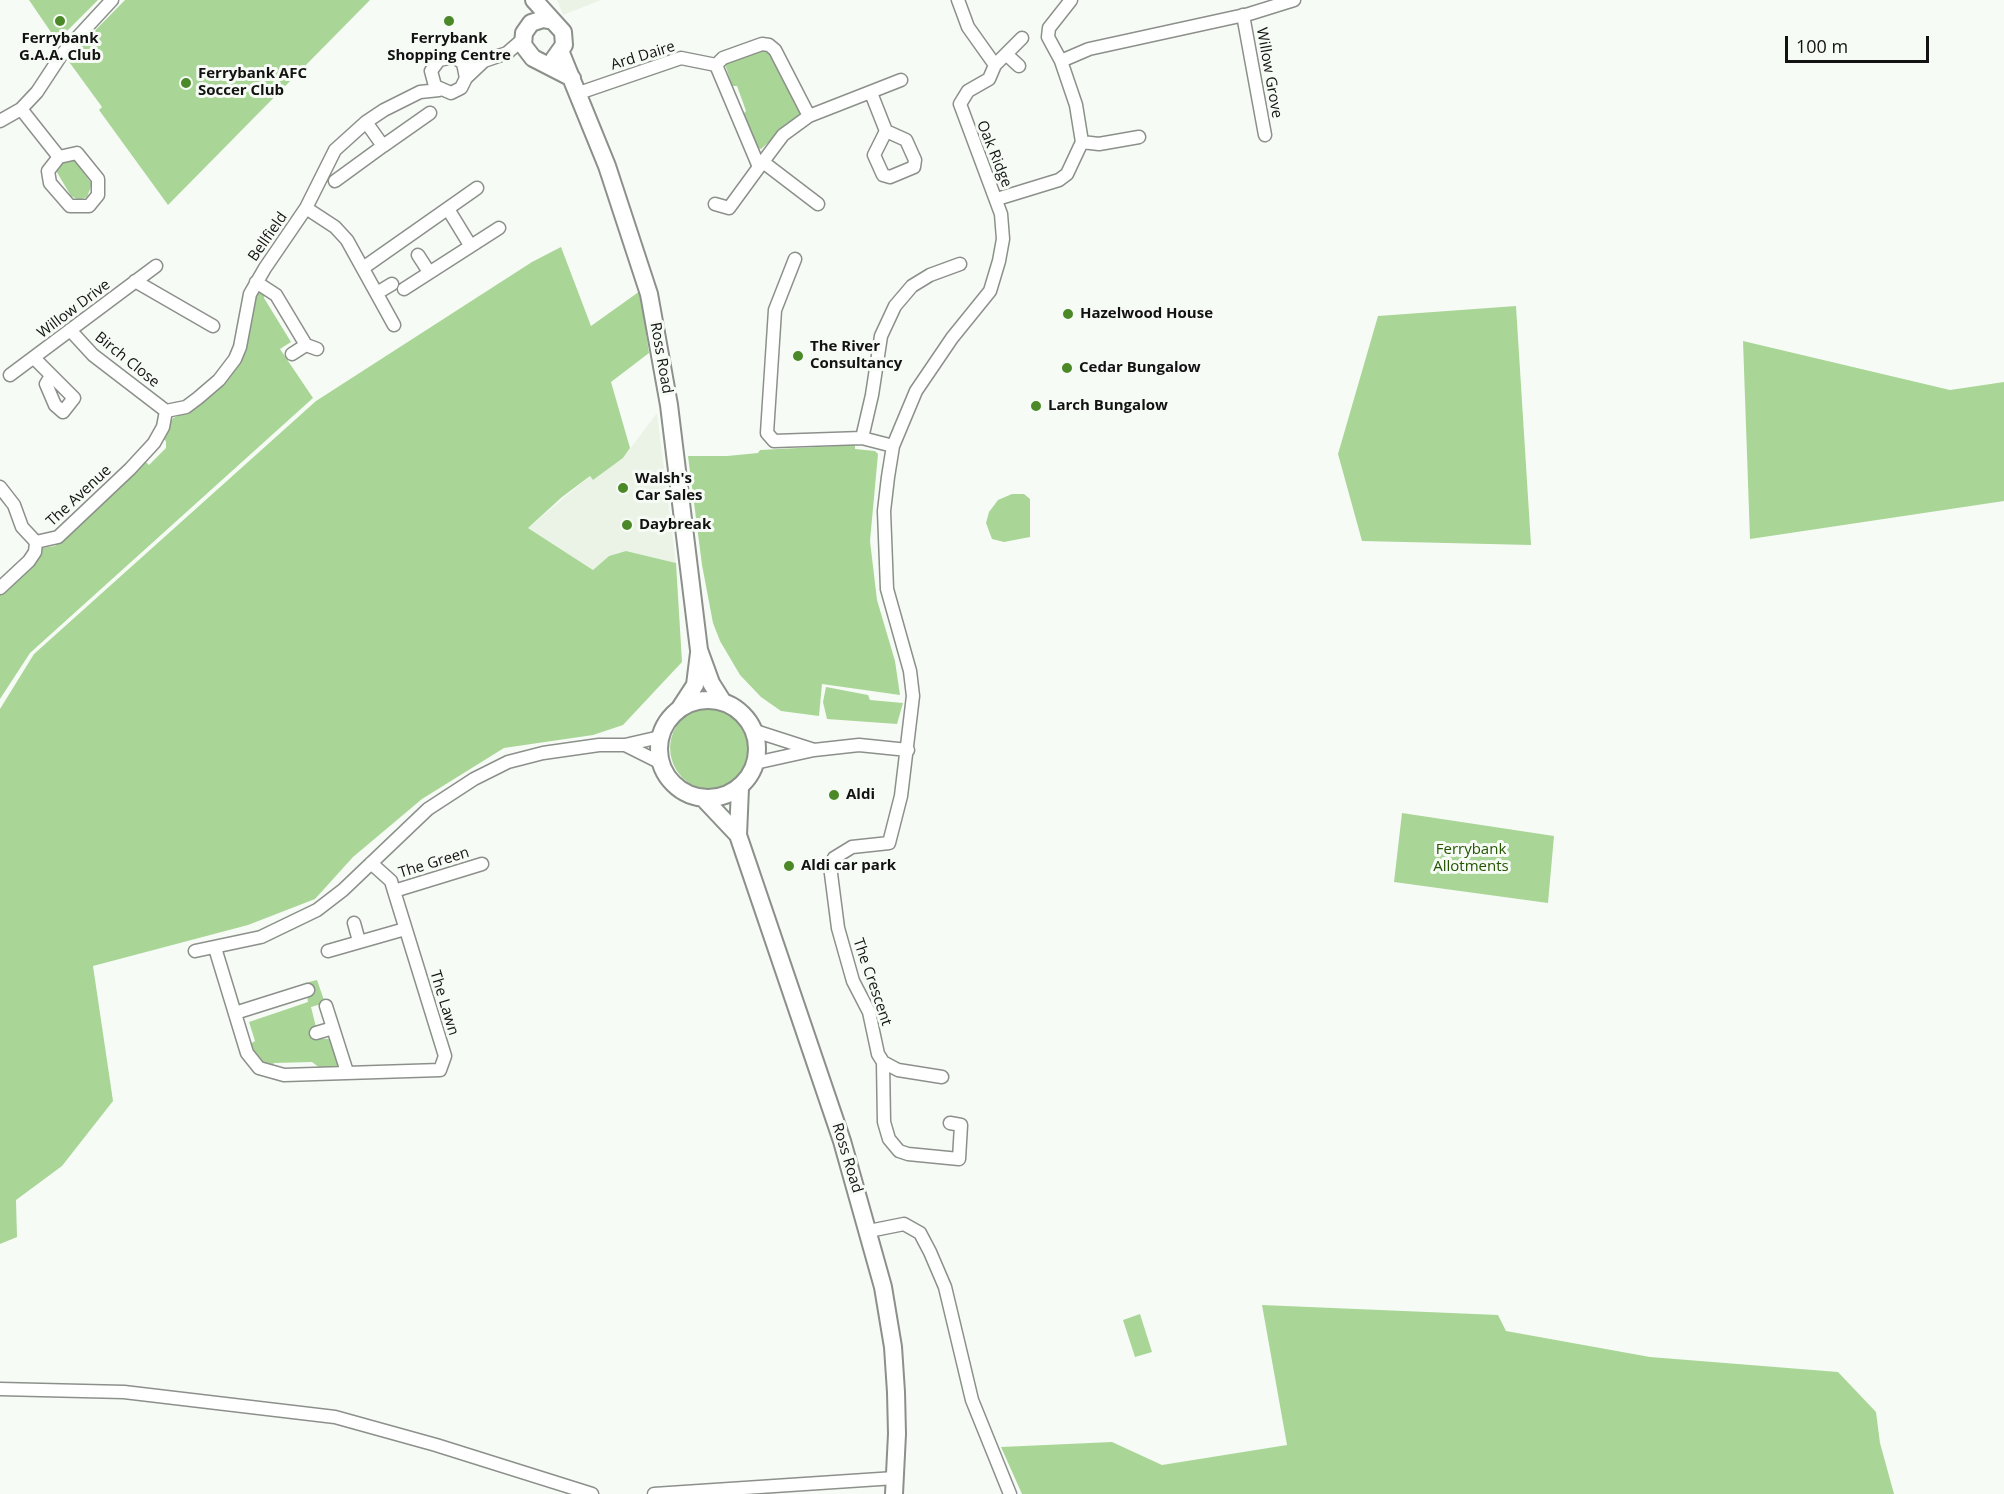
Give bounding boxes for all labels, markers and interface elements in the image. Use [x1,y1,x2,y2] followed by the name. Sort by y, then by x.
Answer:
[53,14,67,28] marker: Ferrybank G.A.A. Club
[442,14,456,28] marker: Ferrybank Shopping Centre
[1788,24,1932,62] scale bar
[1252,26,1286,120] street label: Willow Grove
[19,30,101,65] place label: Ferrybank G.A.A. Club
[387,30,511,65] place label: Ferrybank Shopping Centre
[1796,34,1848,58] text: 100 m
[609,38,677,74] street label: Ard Daire
[198,65,307,100] place label: Ferrybank AFC Soccer Club
[179,76,193,90] marker: Ferrybank AFC Soccer Club
[972,118,1016,190] street label: Oak Ridge
[245,209,291,265] street label: Bellfield
[34,276,114,342] street label: Willow Drive
[1080,305,1213,323] place label: Hazelwood House
[1061,307,1075,321] marker: Hazelwood House
[646,321,676,395] street label: Ross Road
[91,329,163,391] street label: Birch Close
[810,338,902,373] place label: The River Consultancy
[791,349,805,363] marker: The River Consultancy
[1079,359,1201,377] place label: Cedar Bungalow
[1060,361,1074,375] marker: Cedar Bungalow
[1048,397,1168,415] place label: Larch Bungalow
[1029,399,1043,413] marker: Larch Bungalow
[43,461,115,531] street label: The Avenue
[635,470,703,505] place label: Walsh's Car Sales
[616,481,630,495] marker: Walsh's Car Sales
[639,516,711,534] place label: Daybreak
[620,518,634,532] marker: Daybreak
[846,786,875,804] place label: Aldi
[827,788,841,802] marker: Aldi
[1433,841,1509,876] park label: Ferrybank Allotments
[397,844,471,882] street label: The Green
[801,857,896,875] place label: Aldi car park
[782,859,796,873] marker: Aldi car park
[849,936,895,1028] street label: The Crescent
[426,968,462,1038] street label: The Lawn
[828,1121,866,1195] street label: Ross Road

